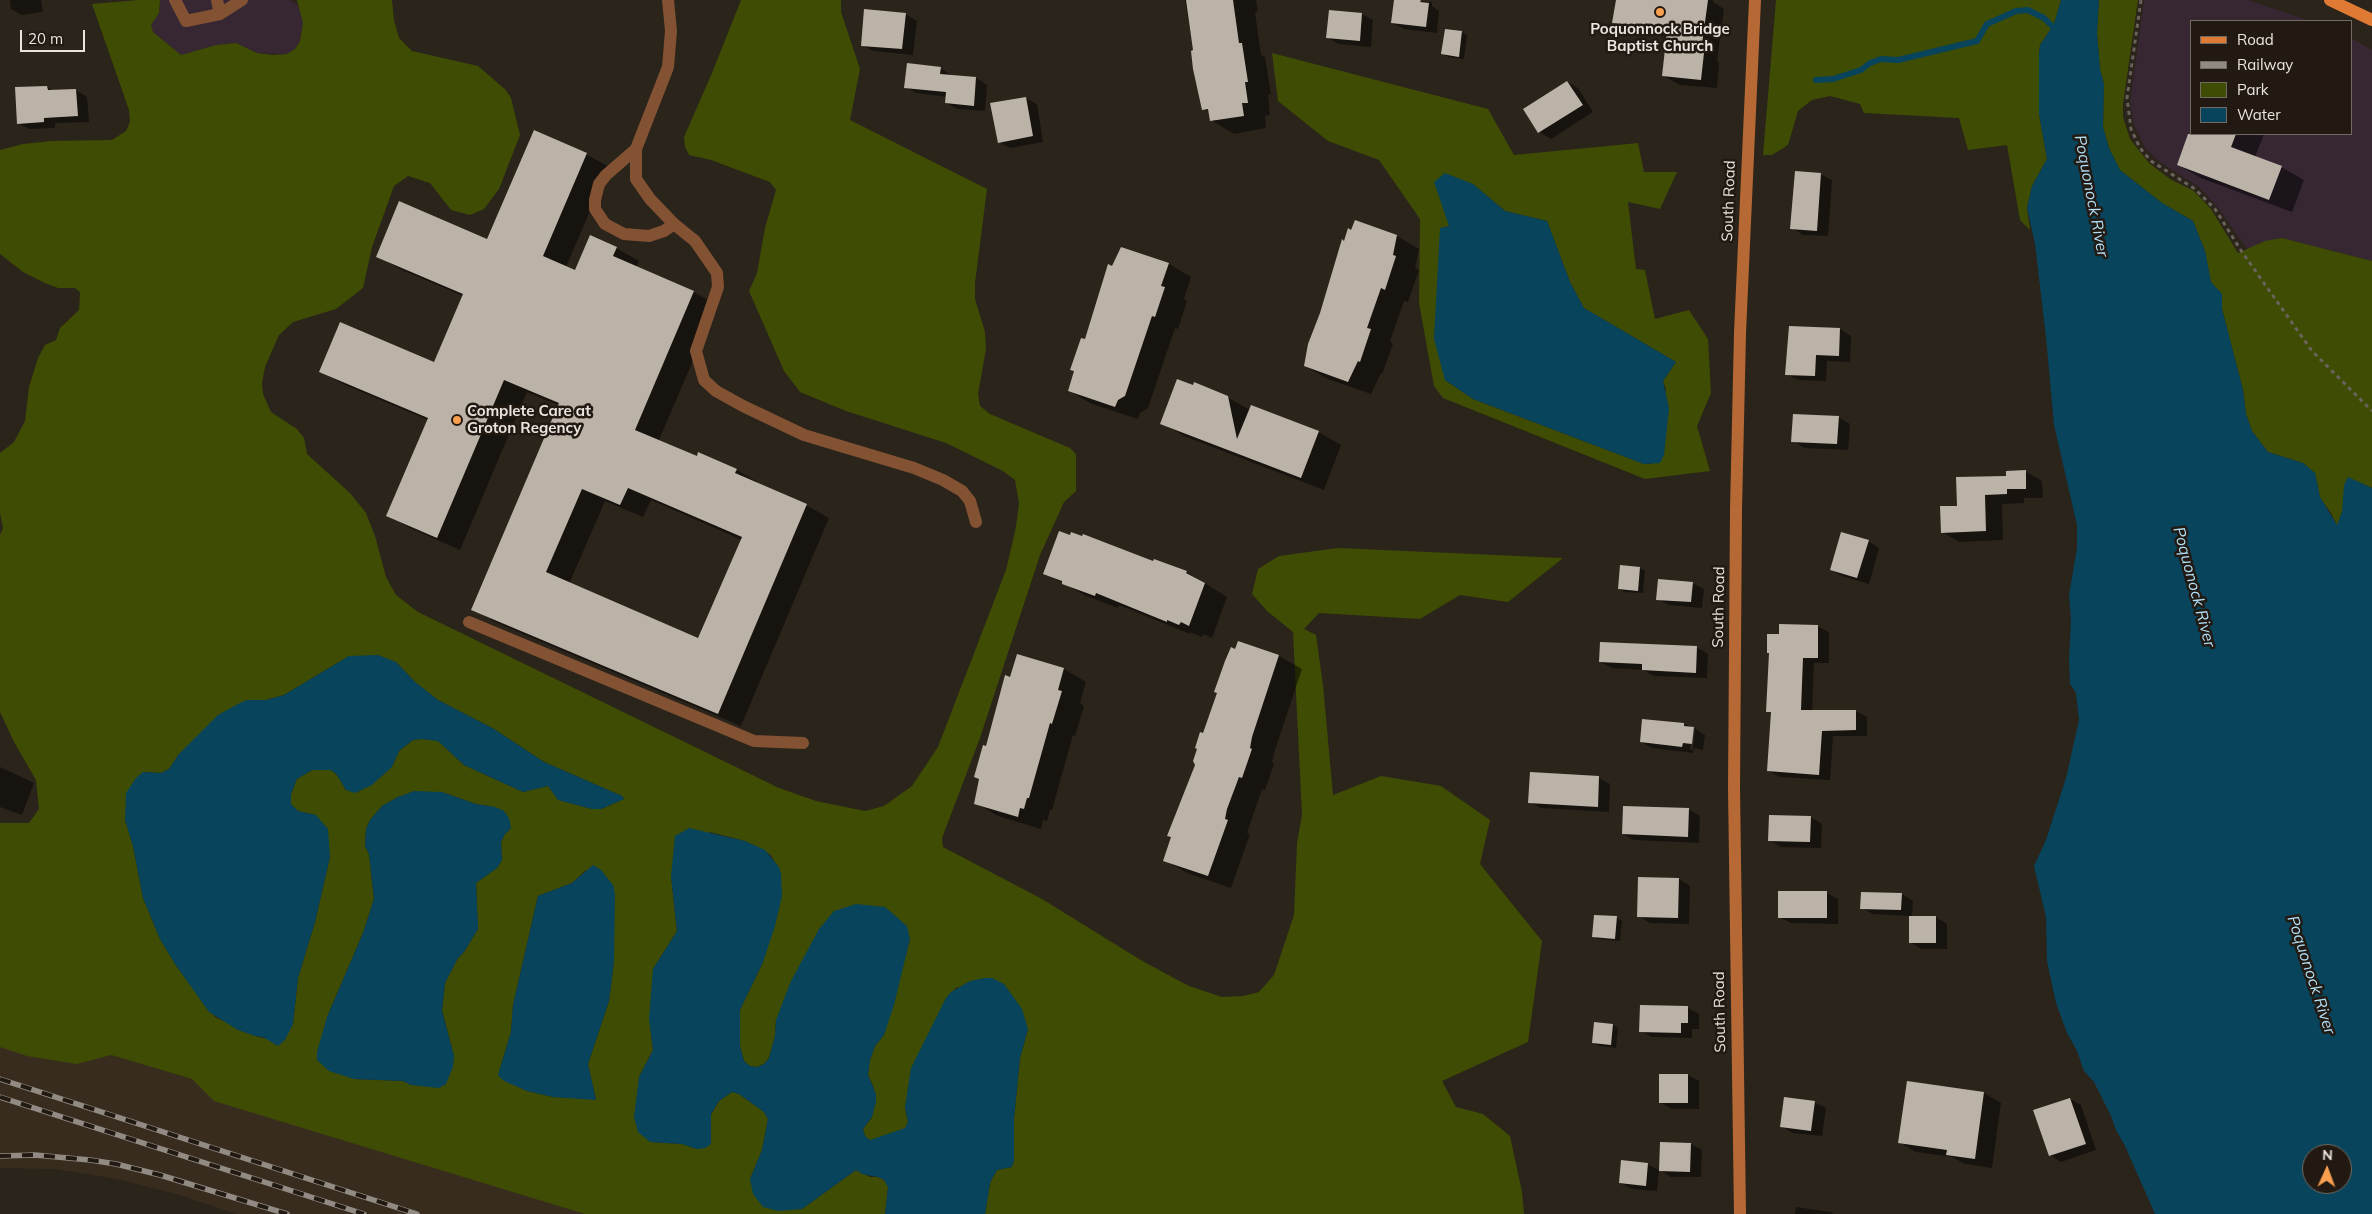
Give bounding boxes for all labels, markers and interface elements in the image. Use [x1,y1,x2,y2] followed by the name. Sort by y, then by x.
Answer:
[1654,6,1666,18] marker: Poquonnock Bridge Baptist Church
[22,20,88,52] scale bar
[1590,20,1730,55] place label: Poquonnock Bridge Baptist Church
[2190,20,2352,135] legend
[28,29,63,48] text: 20 m
[2237,30,2274,49] text: Road
[2237,55,2293,74] text: Railway
[2237,80,2269,99] text: Park
[2237,105,2281,124] text: Water
[2070,133,2112,259] water label: Poquonock River
[1719,160,1739,242] street label: South Road
[467,402,591,437] place label: Complete Care at Groton Regency
[451,414,463,426] marker: Complete Care at Groton Regency
[2169,525,2219,649] water label: Poquonock River
[1709,566,1729,648] street label: South Road
[2283,913,2339,1037] water label: Poquonock River
[1710,971,1730,1053] street label: South Road
[2302,1144,2352,1194] north arrow
[2322,1146,2333,1164] text: N

